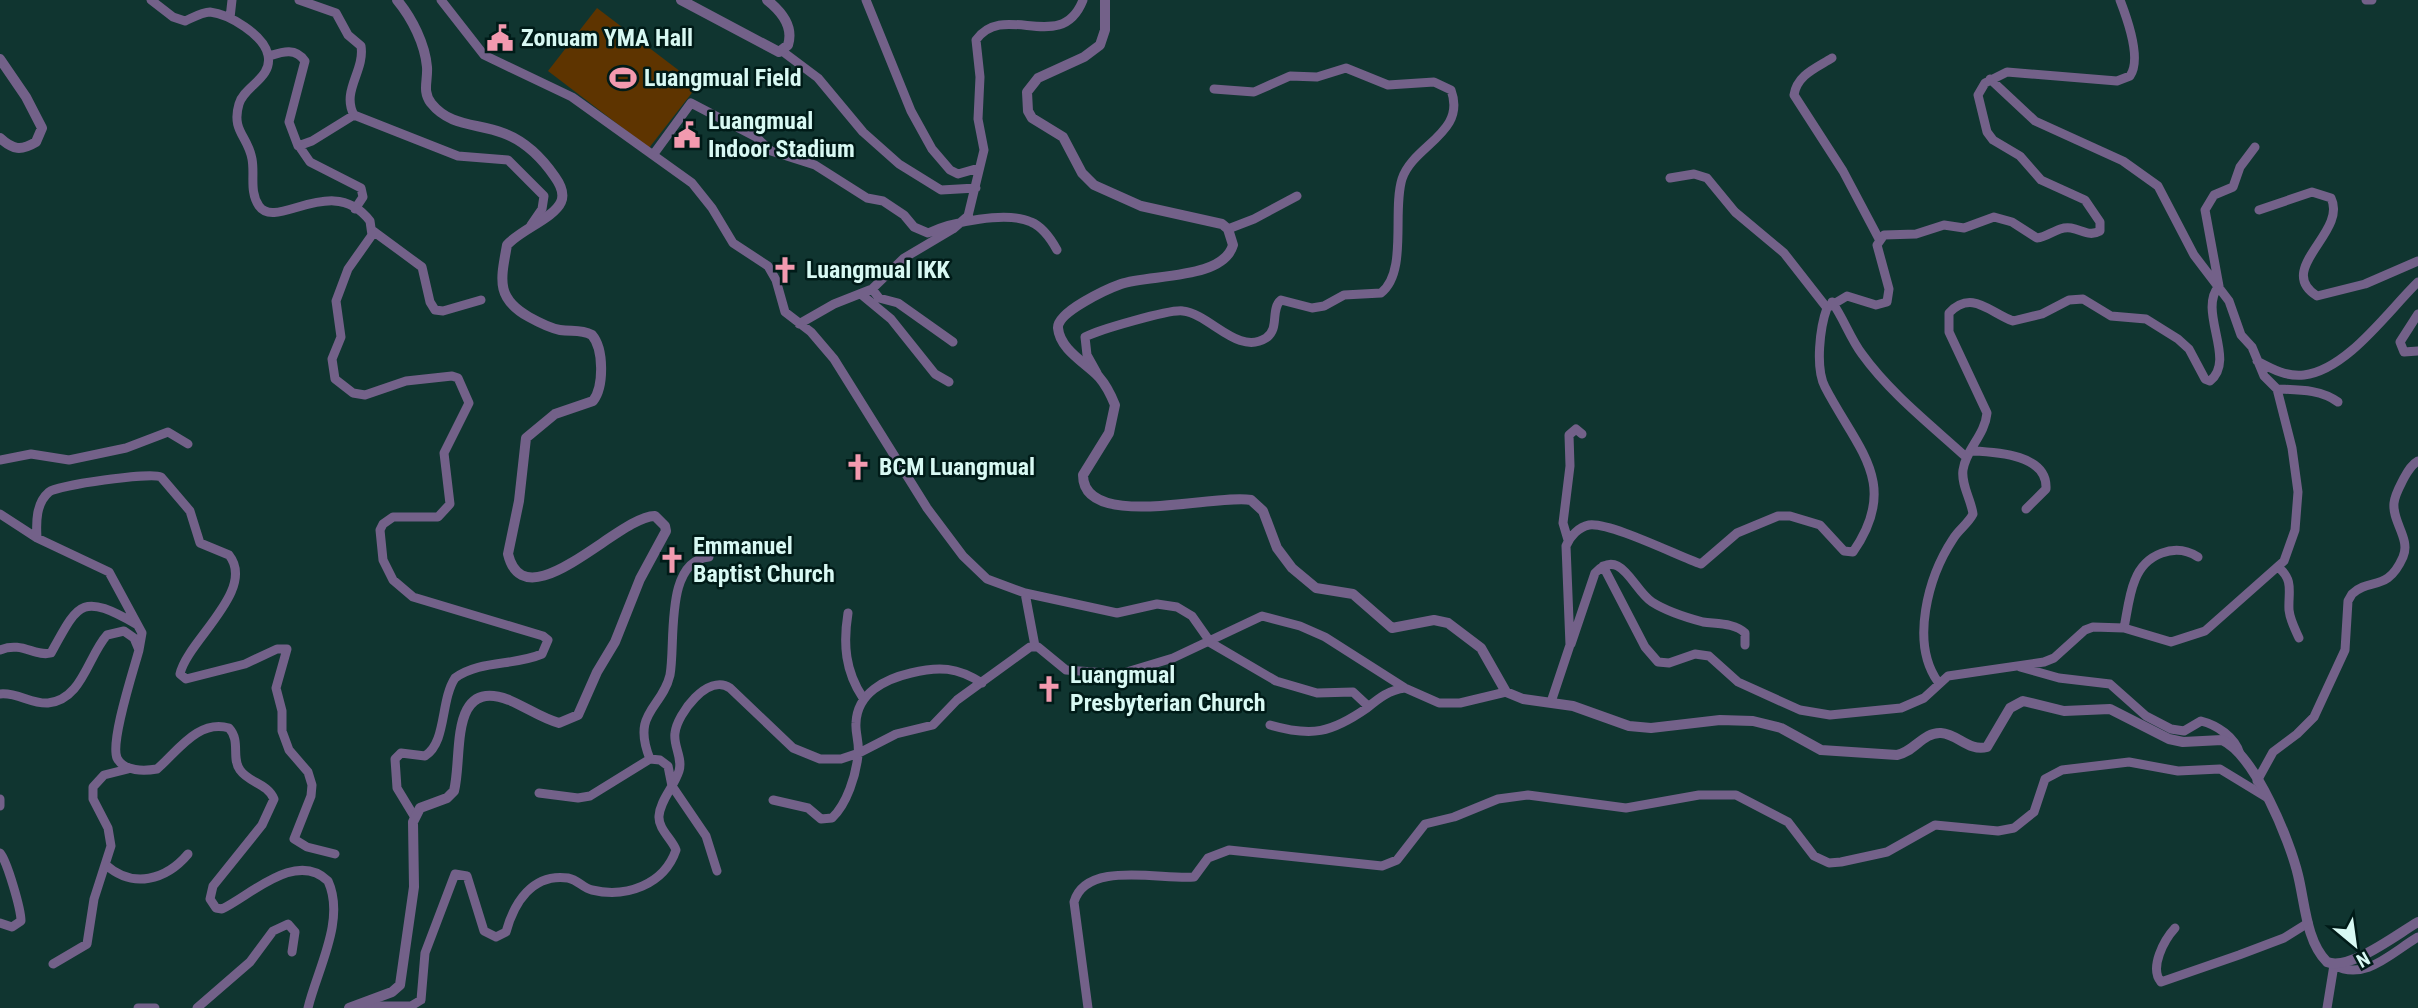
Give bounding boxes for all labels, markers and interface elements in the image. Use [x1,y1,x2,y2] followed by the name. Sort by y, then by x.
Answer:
[485,23,515,53] public building icon: Zonuam YMA Hall
[521,24,693,52] place label: Zonuam YMA Hall
[608,63,638,93] sports icon: Luangmual Field
[644,64,802,92] place label: Luangmual Field
[708,107,855,163] place label: Luangmual Indoor Stadium
[672,120,702,150] public building icon: Luangmual Indoor Stadium
[770,255,800,285] church icon: Luangmual IKK
[806,256,951,284] place label: Luangmual IKK
[843,452,873,482] church icon: BCM Luangmual
[879,453,1035,481] place label: BCM Luangmual
[693,532,835,588] place label: Emmanuel Baptist Church
[657,545,687,575] church icon: Emmanuel Baptist Church
[1070,661,1266,717] place label: Luangmual Presbyterian Church
[1034,674,1064,704] church icon: Luangmual Presbyterian Church
[2320,910,2390,980] north arrow
[2352,947,2374,972] text: N

